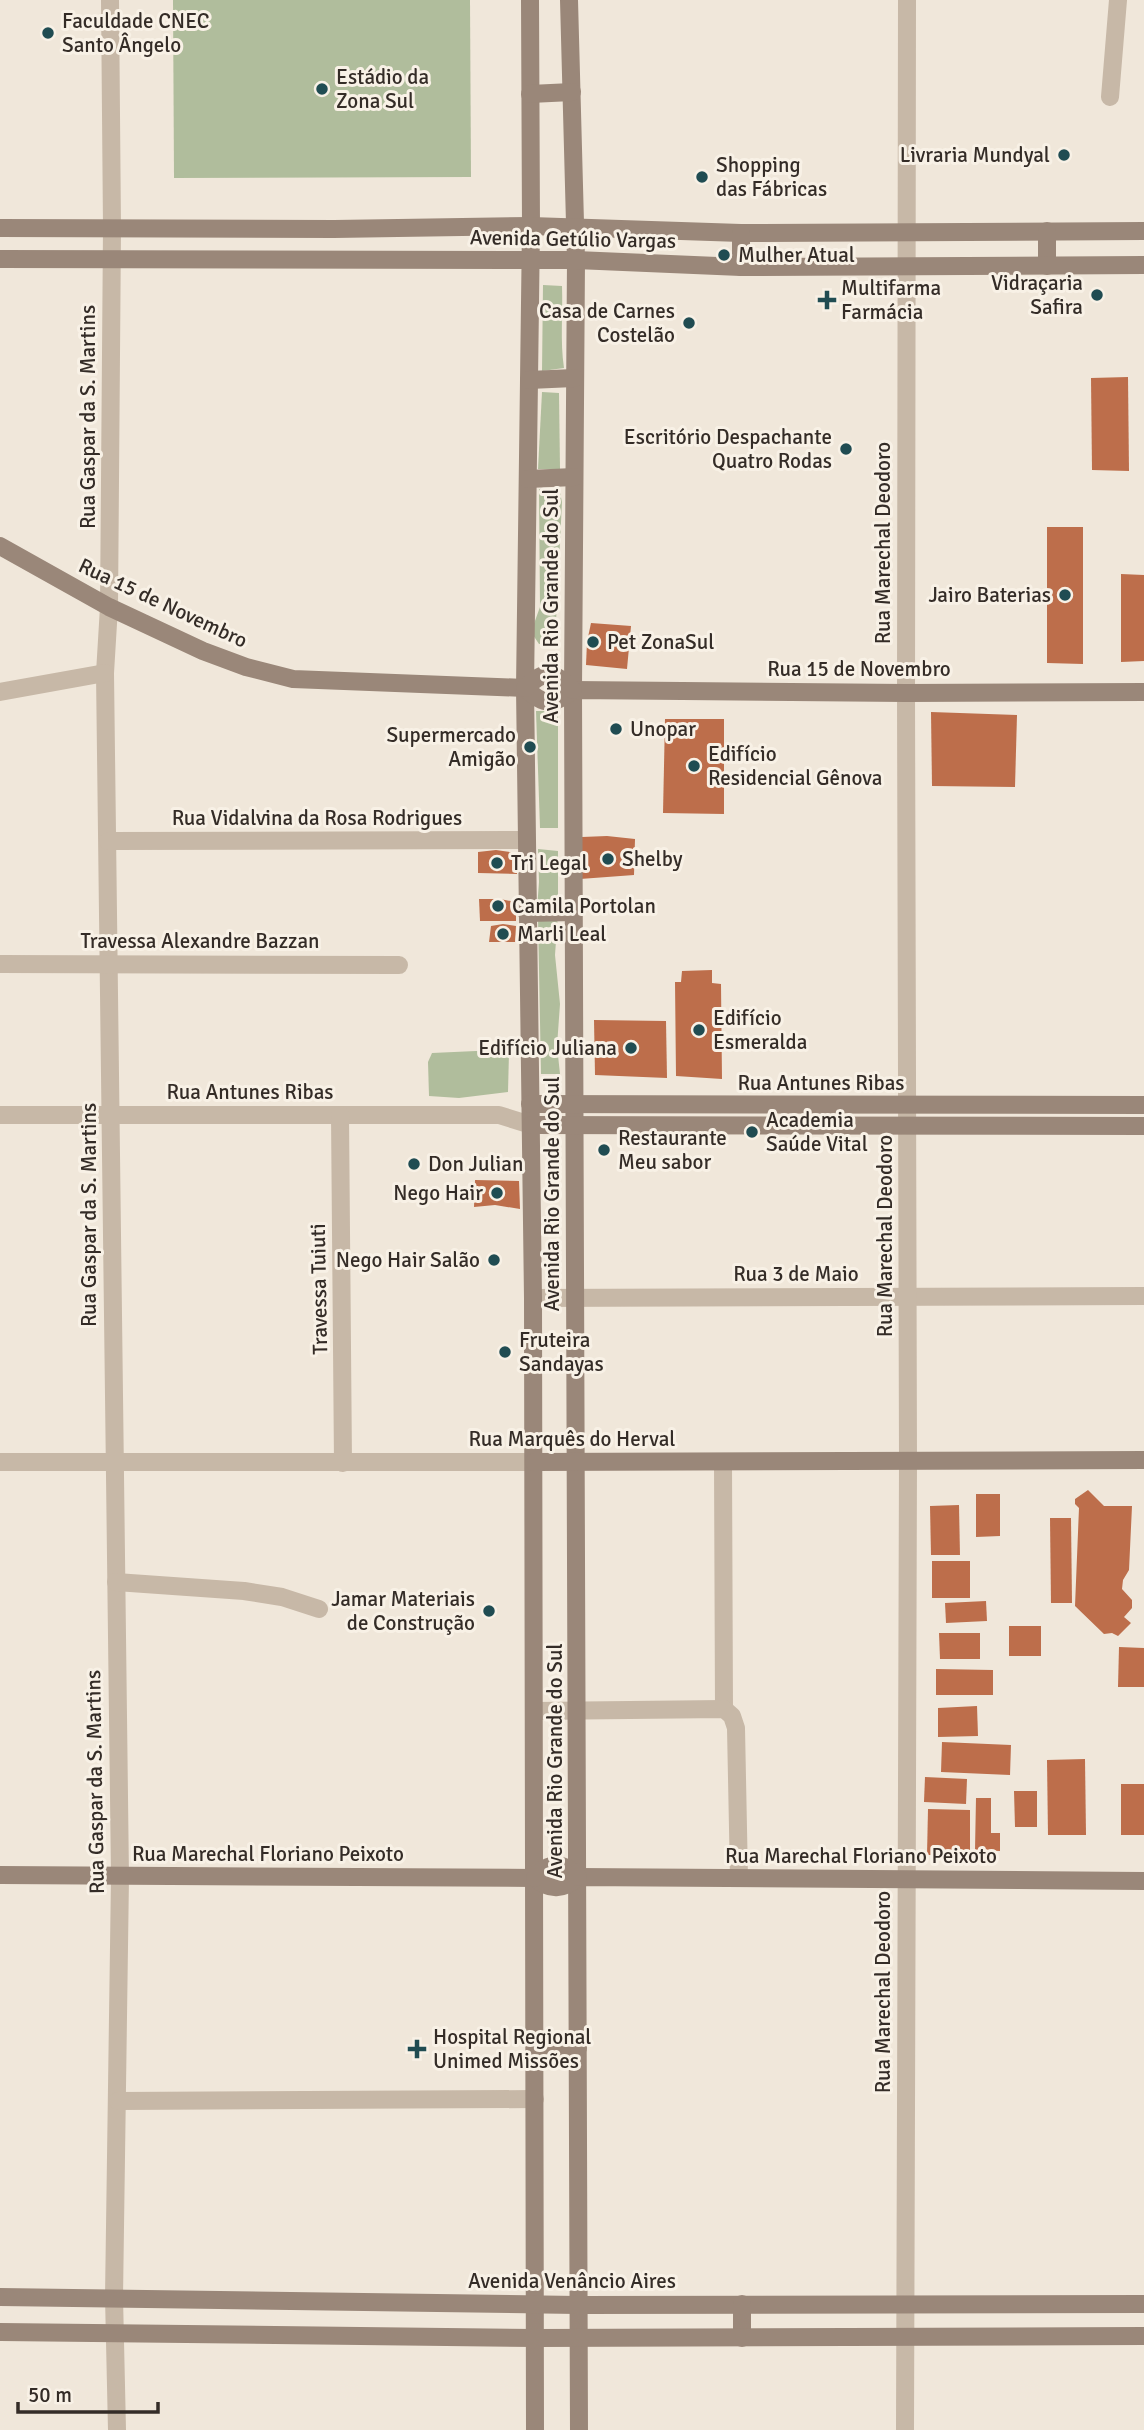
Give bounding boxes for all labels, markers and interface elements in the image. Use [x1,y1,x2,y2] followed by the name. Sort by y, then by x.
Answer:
[62,8,210,58] place label: Faculdade CNEC Santo Ângelo
[40,25,56,41] marker: Faculdade CNEC Santo Ângelo
[336,64,429,114] place label: Estádio da Zona Sul
[314,81,330,97] marker: Estádio da Zona Sul
[900,142,1050,168] place label: Livraria Mundyal
[1056,147,1072,163] marker: Livraria Mundyal
[716,152,827,202] place label: Shopping das Fábricas
[694,169,710,185] marker: Shopping das Fábricas
[470,224,676,254] street label: Avenida Getúlio Vargas
[738,242,855,268] place label: Mulher Atual
[716,247,732,263] marker: Mulher Atual
[991,270,1083,320] place label: Vidraçaria Safira
[841,275,941,325] place label: Multifarma Farmácia
[1089,287,1105,303] marker: Vidraçaria Safira
[819,292,835,308] marker: Multifarma Farmácia
[539,298,675,348] place label: Casa de Carnes Costelão
[75,305,101,529] street label: Rua Gaspar da S. Martins
[681,315,697,331] marker: Casa de Carnes Costelão
[624,424,832,474] place label: Escritório Despachante Quatro Rodas
[838,441,854,457] marker: Escritório Despachante Quatro Rodas
[870,442,896,644] street label: Rua Marechal Deodoro
[538,488,564,724] street label: Avenida Rio Grande do Sul
[74,552,252,654] street label: Rua 15 de Novembro
[928,582,1051,608] place label: Jairo Baterias
[1057,587,1073,603] marker: Jairo Baterias
[607,629,714,655] place label: Pet ZonaSul
[585,634,601,650] marker: Pet ZonaSul
[767,656,951,682] street label: Rua 15 de Novembro
[630,716,696,742] place label: Unopar
[608,721,624,737] marker: Unopar
[386,722,516,772] place label: Supermercado Amigão
[522,739,538,755] marker: Supermercado Amigão
[708,741,882,791] place label: Edifício Residencial Gênova
[686,758,702,774] marker: Edifício Residencial Gênova
[172,805,462,831] street label: Rua Vidalvina da Rosa Rodrigues
[622,846,683,872] place label: Shelby
[511,850,588,876] place label: Tri Legal
[600,851,616,867] marker: Shelby
[489,855,505,871] marker: Tri Legal
[512,893,656,919] place label: Camila Portolan
[490,898,506,914] marker: Camila Portolan
[517,921,606,947] place label: Marli Leal
[495,926,511,942] marker: Marli Leal
[80,928,320,954] street label: Travessa Alexandre Bazzan
[713,1005,807,1055] place label: Edifício Esmeralda
[691,1022,707,1038] marker: Edifício Esmeralda
[478,1035,617,1061] place label: Edifício Juliana
[623,1040,639,1056] marker: Edifício Juliana
[737,1070,905,1096] street label: Rua Antunes Ribas
[539,1076,565,1312] street label: Avenida Rio Grande do Sul
[166,1079,334,1105] street label: Rua Antunes Ribas
[76,1103,102,1327] street label: Rua Gaspar da S. Martins
[766,1107,868,1157] place label: Academia Saúde Vital
[744,1124,760,1140] marker: Academia Saúde Vital
[618,1125,727,1175] place label: Restaurante Meu sabor
[872,1135,898,1337] street label: Rua Marechal Deodoro
[596,1142,612,1158] marker: Restaurante Meu sabor
[428,1151,523,1177] place label: Don Julian
[406,1156,422,1172] marker: Don Julian
[393,1180,483,1206] place label: Nego Hair
[489,1185,505,1201] marker: Nego Hair
[305,1223,333,1355] street label: Travessa Tuiuti
[336,1247,480,1273] place label: Nego Hair Salão
[486,1252,502,1268] marker: Nego Hair Salão
[733,1261,859,1287] street label: Rua 3 de Maio
[519,1327,604,1377] place label: Fruteira Sandayas
[497,1344,513,1360] marker: Fruteira Sandayas
[469,1426,675,1452] street label: Rua Marquês do Herval
[331,1586,475,1636] place label: Jamar Materiais de Construção
[481,1603,497,1619] marker: Jamar Materiais de Construção
[542,1643,568,1879] street label: Avenida Rio Grande do Sul
[80,1670,110,1894] street label: Rua Gaspar da S. Martins
[132,1841,404,1867] street label: Rua Marechal Floriano Peixoto
[725,1843,997,1869] street label: Rua Marechal Floriano Peixoto
[870,1891,896,2093] street label: Rua Marechal Deodoro
[433,2024,592,2074] place label: Hospital Regional Unimed Missões
[407,2039,427,2059] marker: Hospital Regional Unimed Missões
[468,2268,676,2294] street label: Avenida Venâncio Aires
[18,2370,158,2414] scale bar
[28,2382,72,2408] text: 50 m

